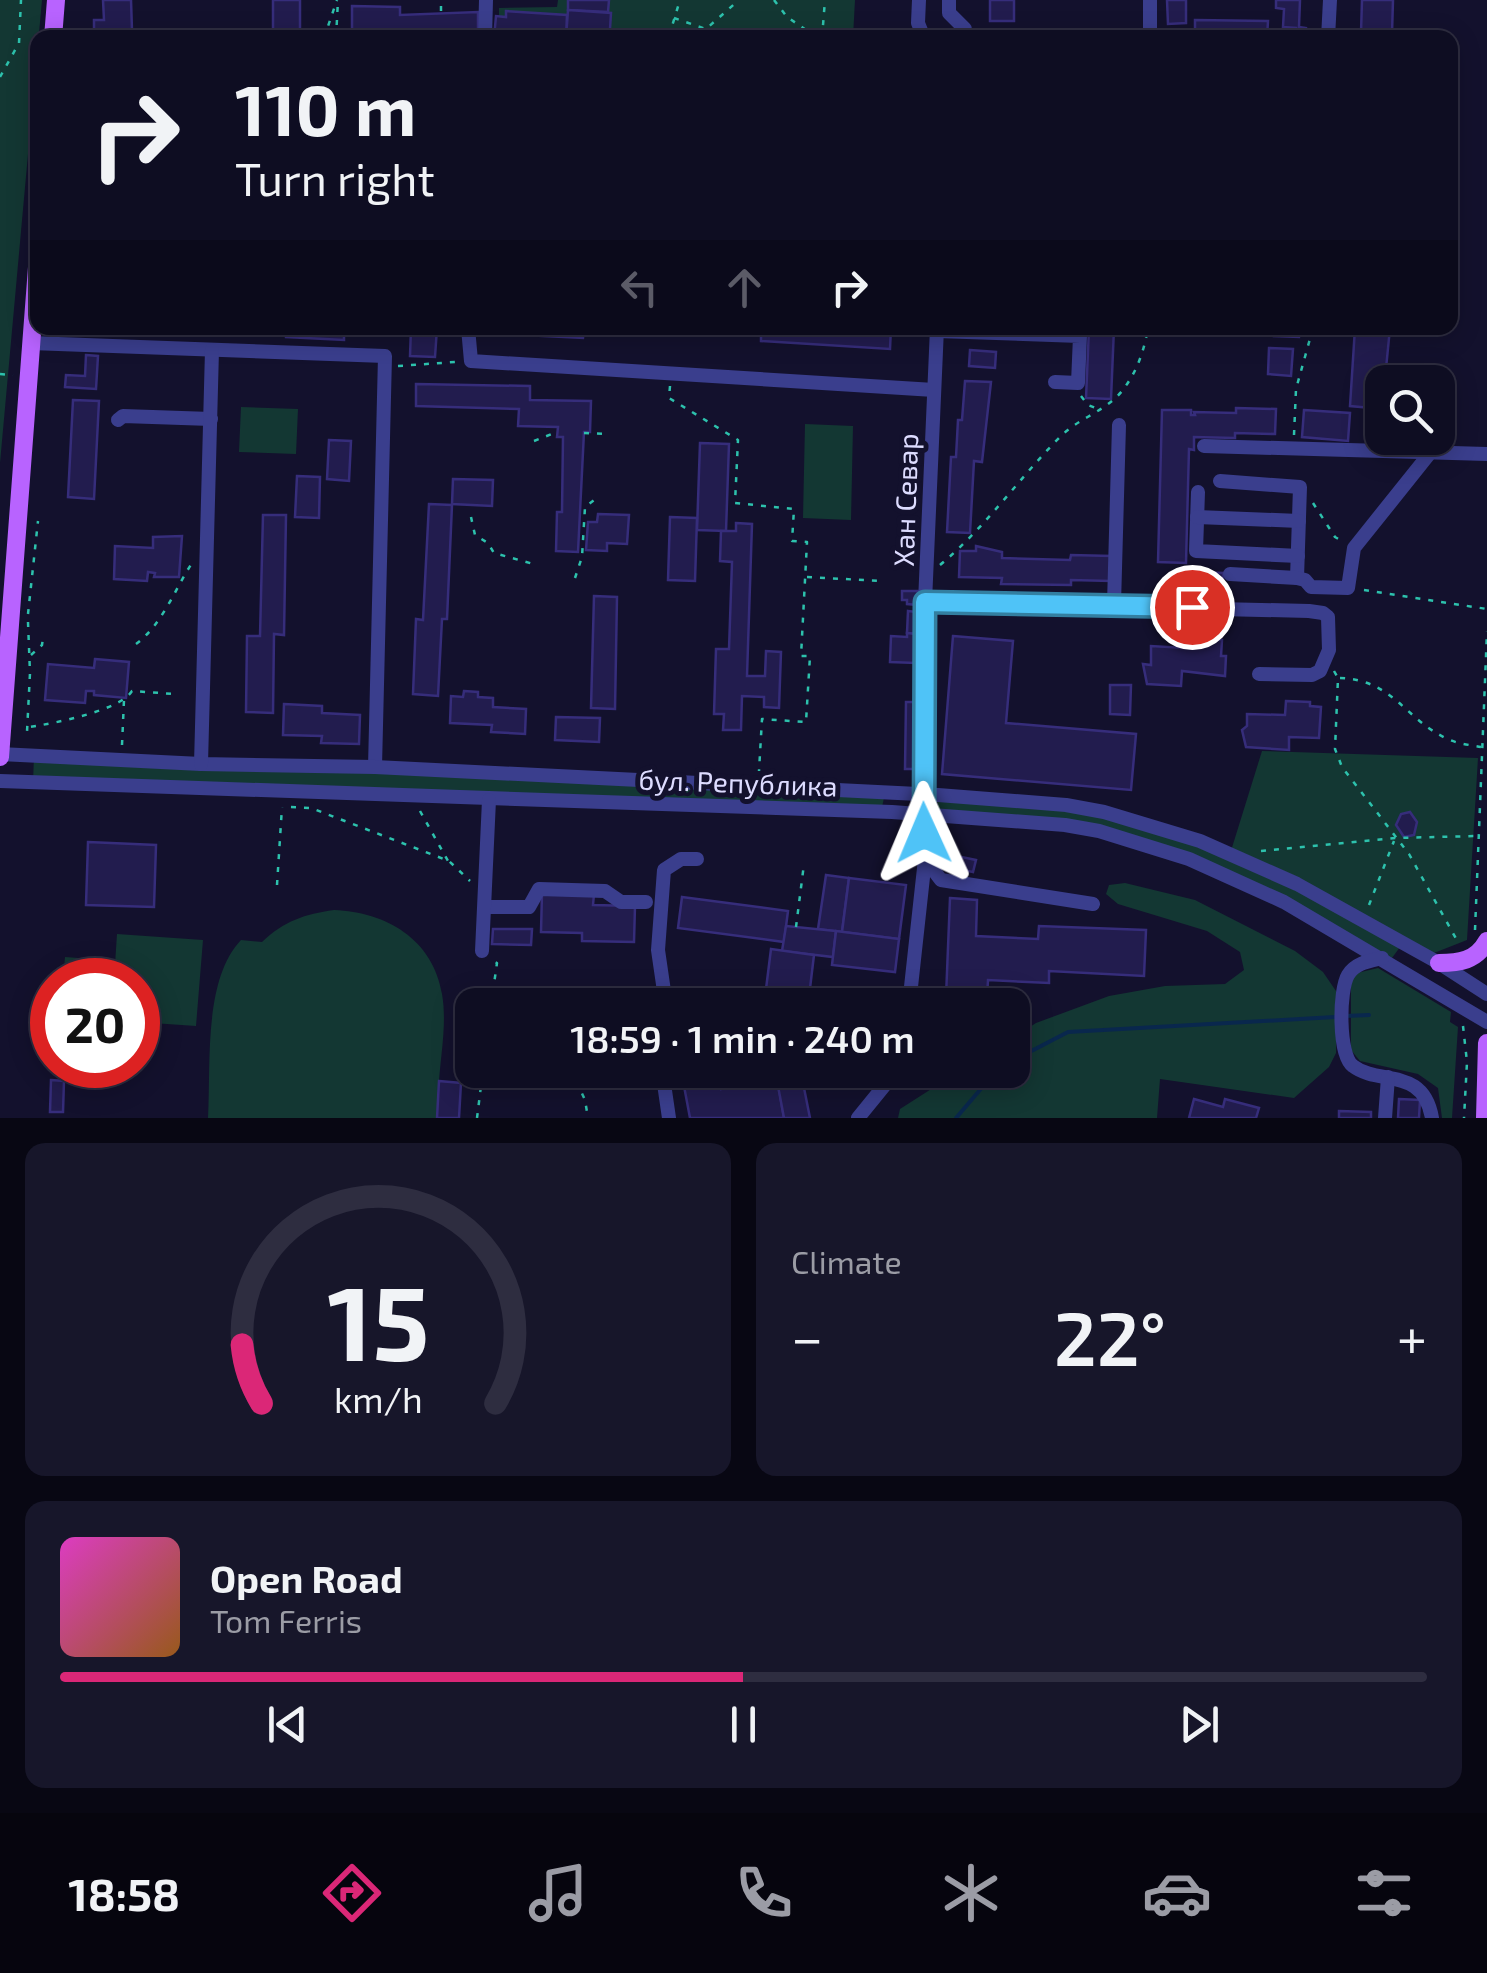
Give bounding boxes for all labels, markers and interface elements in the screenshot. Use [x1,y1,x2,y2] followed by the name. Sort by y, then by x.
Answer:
[235,66,416,150] text: 110 m
[70,70,200,200] icon: right
[235,151,435,205] text: Turn right
[612,260,667,315] icon: left
[717,260,772,315] icon: ahead
[822,260,877,315] icon: right
[1365,365,1455,455] map controls
[1365,365,1455,455] button: search
[886,433,924,567] street label: Хан Севар
[1150,565,1235,650] pin
[1165,580,1220,635] icon: arrive
[638,762,838,802] street label: бул. Република
[872,781,976,885] position arrow
[30,958,160,1088] speed limit sign: 20
[570,1015,915,1061] text: 18:59 · 1 min · 240 m
[791,1242,902,1280] text: Climate
[327,1257,429,1382] text: 15
[1054,1291,1166,1381] text: 22°
[791,1303,823,1369] text: −
[1397,1303,1427,1369] text: +
[334,1377,422,1420] text: km/h
[210,1555,403,1601] text: Open Road
[210,1601,362,1639] text: Tom Ferris
[260,1697,315,1752] icon: previous
[716,1697,771,1752] icon: pause
[1172,1697,1227,1752] icon: next
[317,1858,387,1928] icon: directions
[523,1858,593,1928] icon: music
[729,1858,799,1928] icon: phone
[936,1858,1006,1928] icon: climate
[1142,1858,1212,1928] icon: car
[1349,1858,1419,1928] icon: filters
[68,1866,180,1920] text: 18:58

